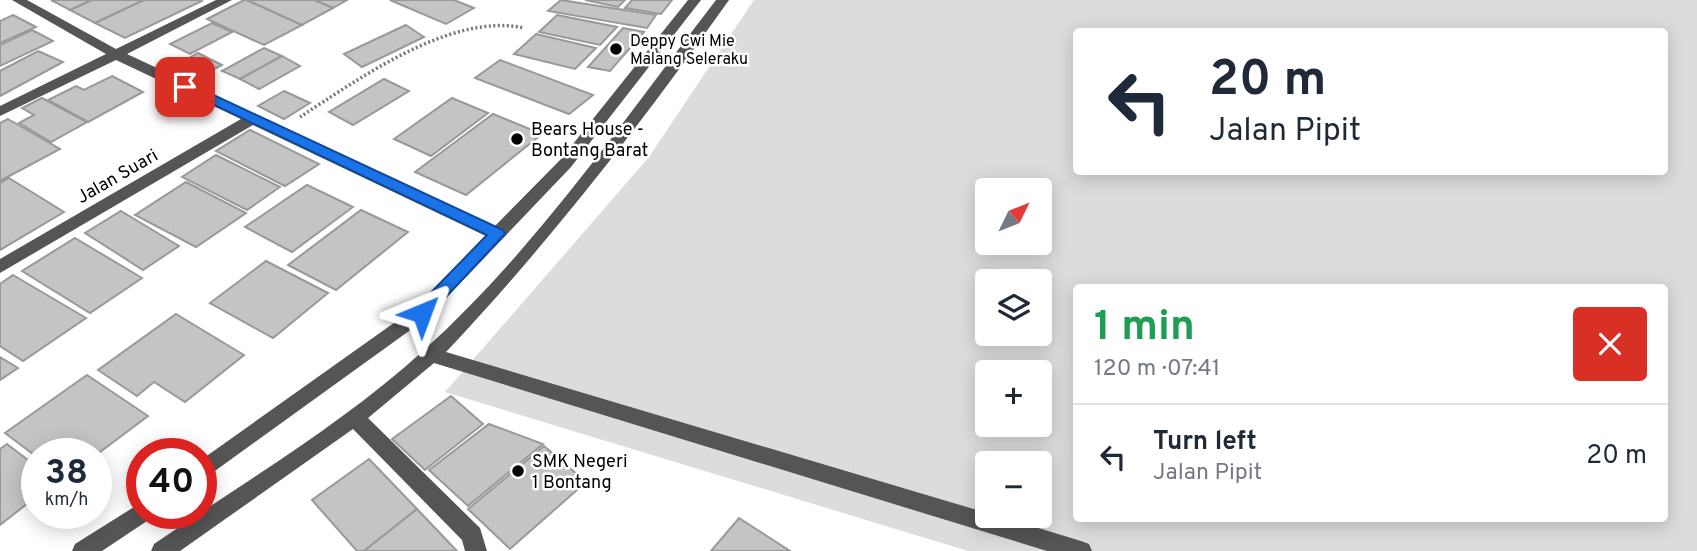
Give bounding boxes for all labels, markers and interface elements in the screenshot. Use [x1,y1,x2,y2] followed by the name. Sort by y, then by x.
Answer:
[630,32,748,70] place label: Deppy Cwi Mie Malang Seleraku
[608,41,624,57] marker: Deppy Cwi Mie Malang Seleraku
[1209,51,1326,113] text: 20 m
[1094,56,1185,147] icon: left
[155,57,215,117] pin
[166,68,204,106] icon: arrive
[1209,112,1361,152] text: Jalan Pipit
[531,119,648,163] place label: Bears House - Bontang Barat
[509,131,525,147] marker: Bears House - Bontang Barat
[73,145,163,210] street label: Jalan Suari
[975,178,1052,256] north arrow
[975,178,1052,528] map controls
[975,269,1052,346] button: layers
[385,276,459,350] position arrow
[1094,302,1195,355] text: 1 min
[1573,307,1647,381] button: close
[1094,355,1220,384] text: 120 m · 07:41
[975,360,1052,437] button: +
[1153,426,1257,459] text: Turn left
[126,438,217,529] speed limit sign: 40
[1094,438,1132,476] icon: left
[1586,440,1647,473] text: 20 m
[532,451,627,495] place label: SMK Negeri 1 Bontang
[975,451,1052,528] button: −
[45,452,88,496] text: 38
[1153,459,1262,488] text: Jalan Pipit
[510,463,526,479] marker: SMK Negeri 1 Bontang
[45,489,88,512] text: km/h

